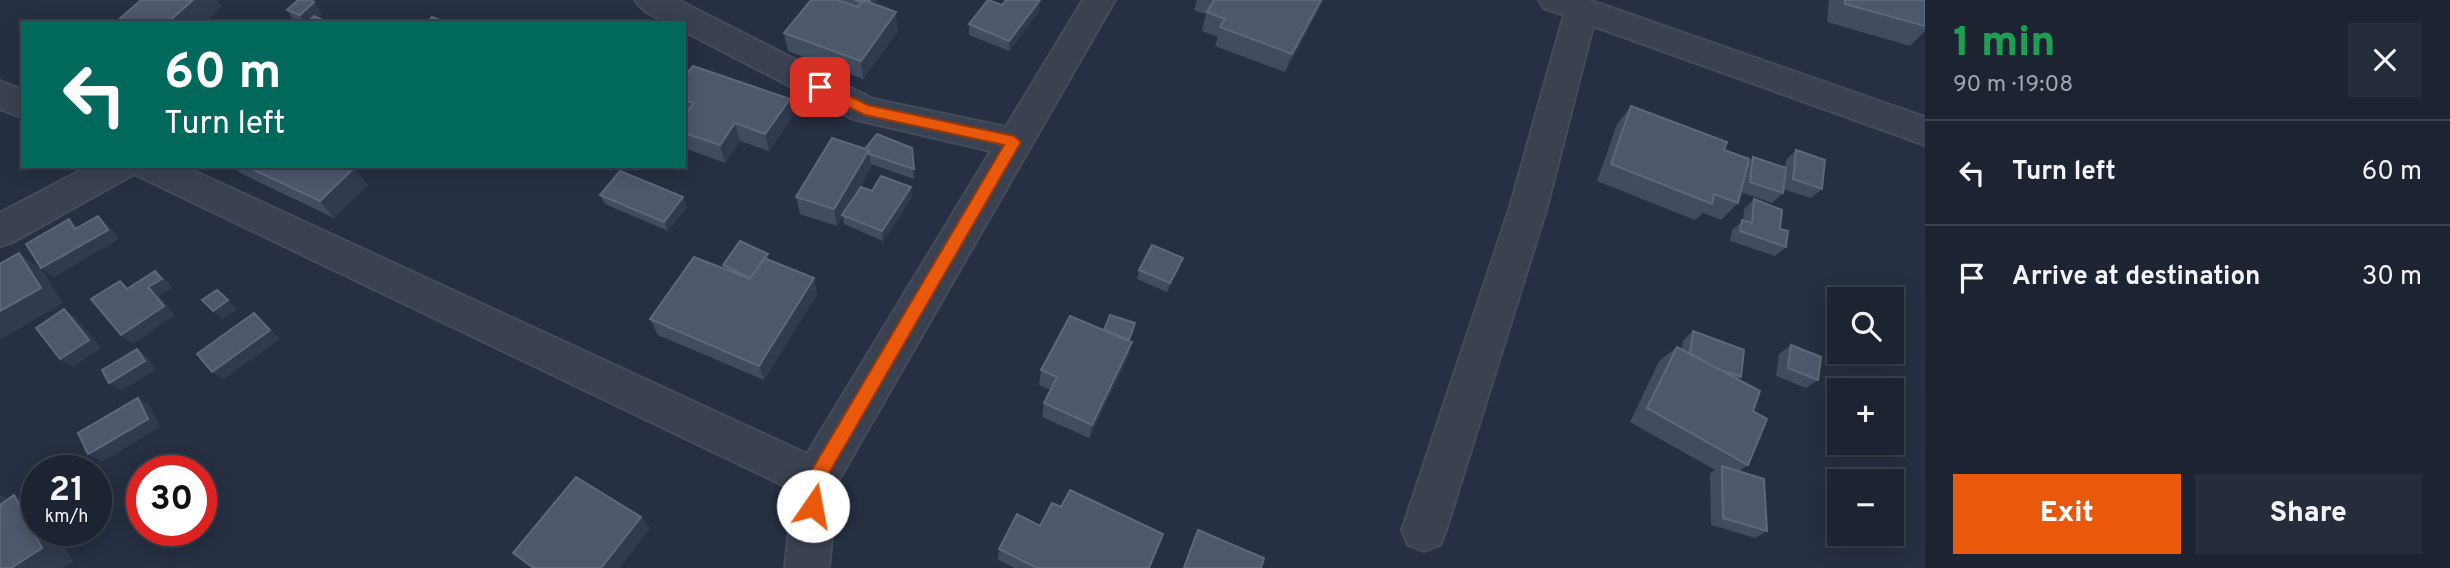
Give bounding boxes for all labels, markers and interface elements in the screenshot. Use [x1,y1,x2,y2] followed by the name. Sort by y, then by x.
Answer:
[1953,18,2056,71] text: 1 min
[2348,23,2422,97] button: close
[164,44,282,106] text: 60 m
[49,49,140,140] icon: left
[790,57,850,117] pin
[801,68,839,106] icon: arrive
[1953,71,2073,100] text: 90 m · 19:08
[164,105,285,145] text: Turn left
[1953,154,1991,192] icon: left
[2012,156,2116,189] text: Turn left
[2362,156,2422,189] text: 60 m
[1953,259,1991,297] icon: arrive
[2012,261,2260,294] text: Arrive at destination
[2362,261,2422,294] text: 30 m
[1827,287,1904,546] map controls
[1827,287,1904,364] button: search
[1827,378,1904,455] button: +
[126,455,217,546] speed limit sign: 30
[49,469,84,513] text: 21
[776,469,850,543] position arrow
[1827,469,1904,546] button: −
[1953,474,2181,554] button: Exit
[2195,474,2422,554] button: Share
[45,506,88,529] text: km/h

